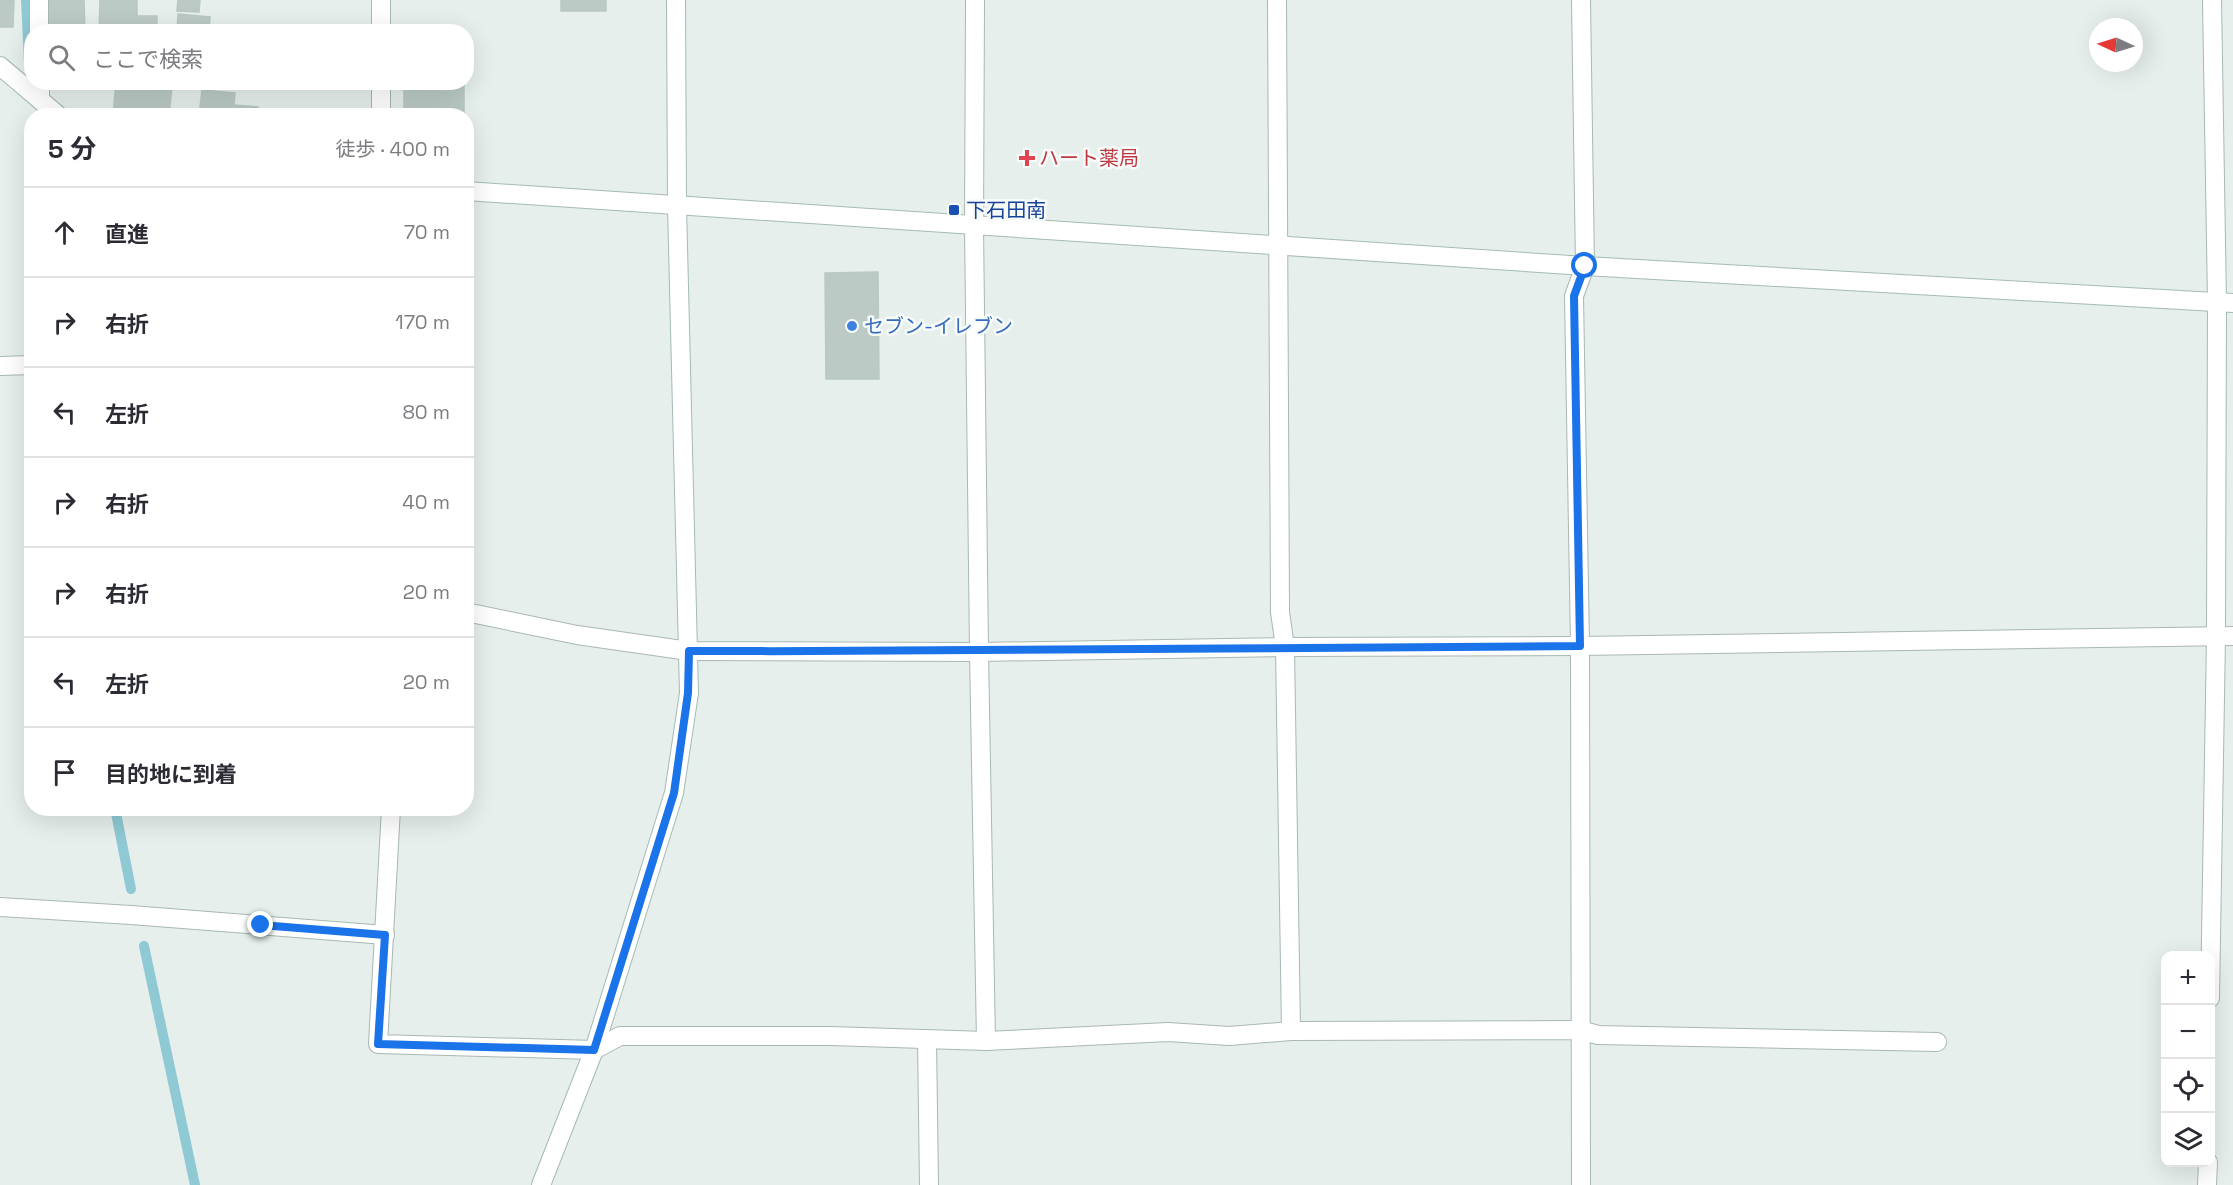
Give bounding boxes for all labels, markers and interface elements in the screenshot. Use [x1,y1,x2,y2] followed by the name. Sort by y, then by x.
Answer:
[2089,18,2143,72] north arrow
[24,24,474,90] search box
[45,41,78,74] icon: search
[93,45,203,73] text: ここで検索
[48,132,96,166] text: 5 分
[336,136,450,162] text: 徒歩 · 400 m
[1039,145,1139,171] place label: ハート薬局
[1020,151,1034,165] marker: ハート薬局
[966,197,1046,223] place label: 下石田南
[947,203,961,217] marker: 下石田南
[48,216,81,249] icon: ahead
[404,219,450,245] text: 70 m
[105,220,149,248] text: 直進
[1571,252,1597,278] route start
[48,306,81,339] icon: right
[395,309,450,335] text: 170 m
[105,310,149,338] text: 右折
[864,313,1013,339] place label: セブン-イレブン
[845,319,859,333] marker: セブン-イレブン
[48,396,81,429] icon: left
[402,399,450,425] text: 80 m
[105,400,149,428] text: 左折
[48,486,81,519] icon: right
[402,489,450,515] text: 40 m
[105,490,149,518] text: 右折
[48,576,81,609] icon: right
[403,579,450,605] text: 20 m
[105,580,149,608] text: 右折
[48,666,81,699] icon: left
[403,669,450,695] text: 20 m
[105,670,149,698] text: 左折
[48,756,81,789] icon: arrive
[105,760,237,788] text: 目的地に到着
[247,911,273,937] route end
[2161,951,2215,1167] map controls
[2161,951,2215,1005] button: +
[2161,1005,2215,1059] button: −
[2161,1059,2215,1113] button: locate
[2161,1113,2215,1167] button: layers

